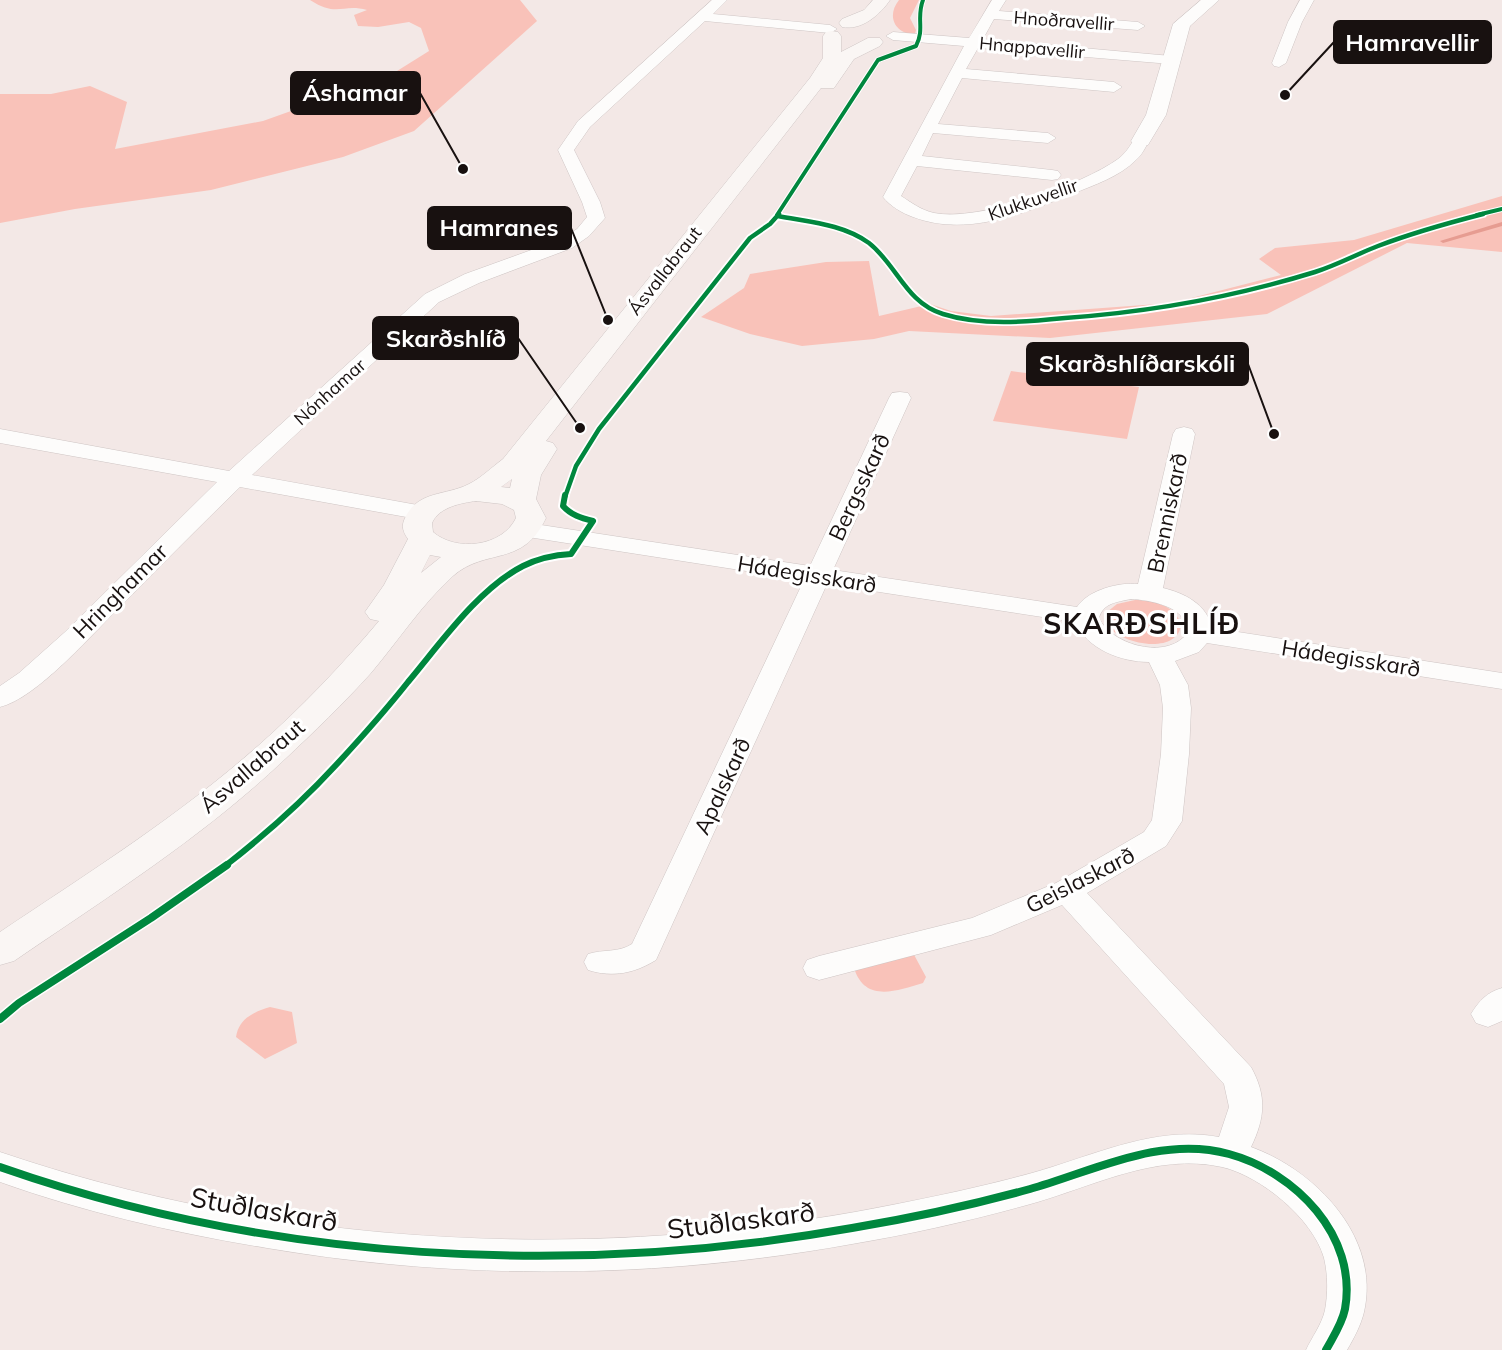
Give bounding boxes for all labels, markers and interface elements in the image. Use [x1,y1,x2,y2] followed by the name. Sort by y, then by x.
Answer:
[1013,6,1116,36] street label: Hnoðravellir
[1334,21,1491,63] callout: Hamravellir
[1345,27,1479,57] text: Hamravellir
[978,31,1086,64] street label: Hnappavellir
[291,72,420,114] callout: Áshamar
[302,77,408,107] text: Áshamar
[985,173,1081,226] street label: Klukkuvellir
[428,207,571,249] callout: Hamranes
[440,212,558,242] text: Hamranes
[623,222,706,320] street label: Ásvallabraut
[373,317,518,359] callout: Skarðshlíð
[386,323,506,353] text: Skarðshlíð
[1027,343,1248,385] callout: Skarðshlíðarskóli
[1039,348,1235,378] text: Skarðshlíðarskóli
[289,353,371,430] street label: Nónhamar
[822,429,896,545] street label: Bergsskarð
[1141,451,1193,575] street label: Brenniskarð
[67,538,173,644] street label: Hringhamar
[735,549,879,599] street label: Hádegisskarð
[1043,606,1241,641] district label: SKARÐSHLÍÐ
[1279,633,1423,683] street label: Hádegisskarð
[194,713,310,819] street label: Ásvallabraut
[687,733,757,839] street label: Apalskarð
[1021,841,1139,919] street label: Geislaskarð
[188,1179,340,1239] street label: Stuðlaskarð
[665,1194,817,1246] street label: Stuðlaskarð

